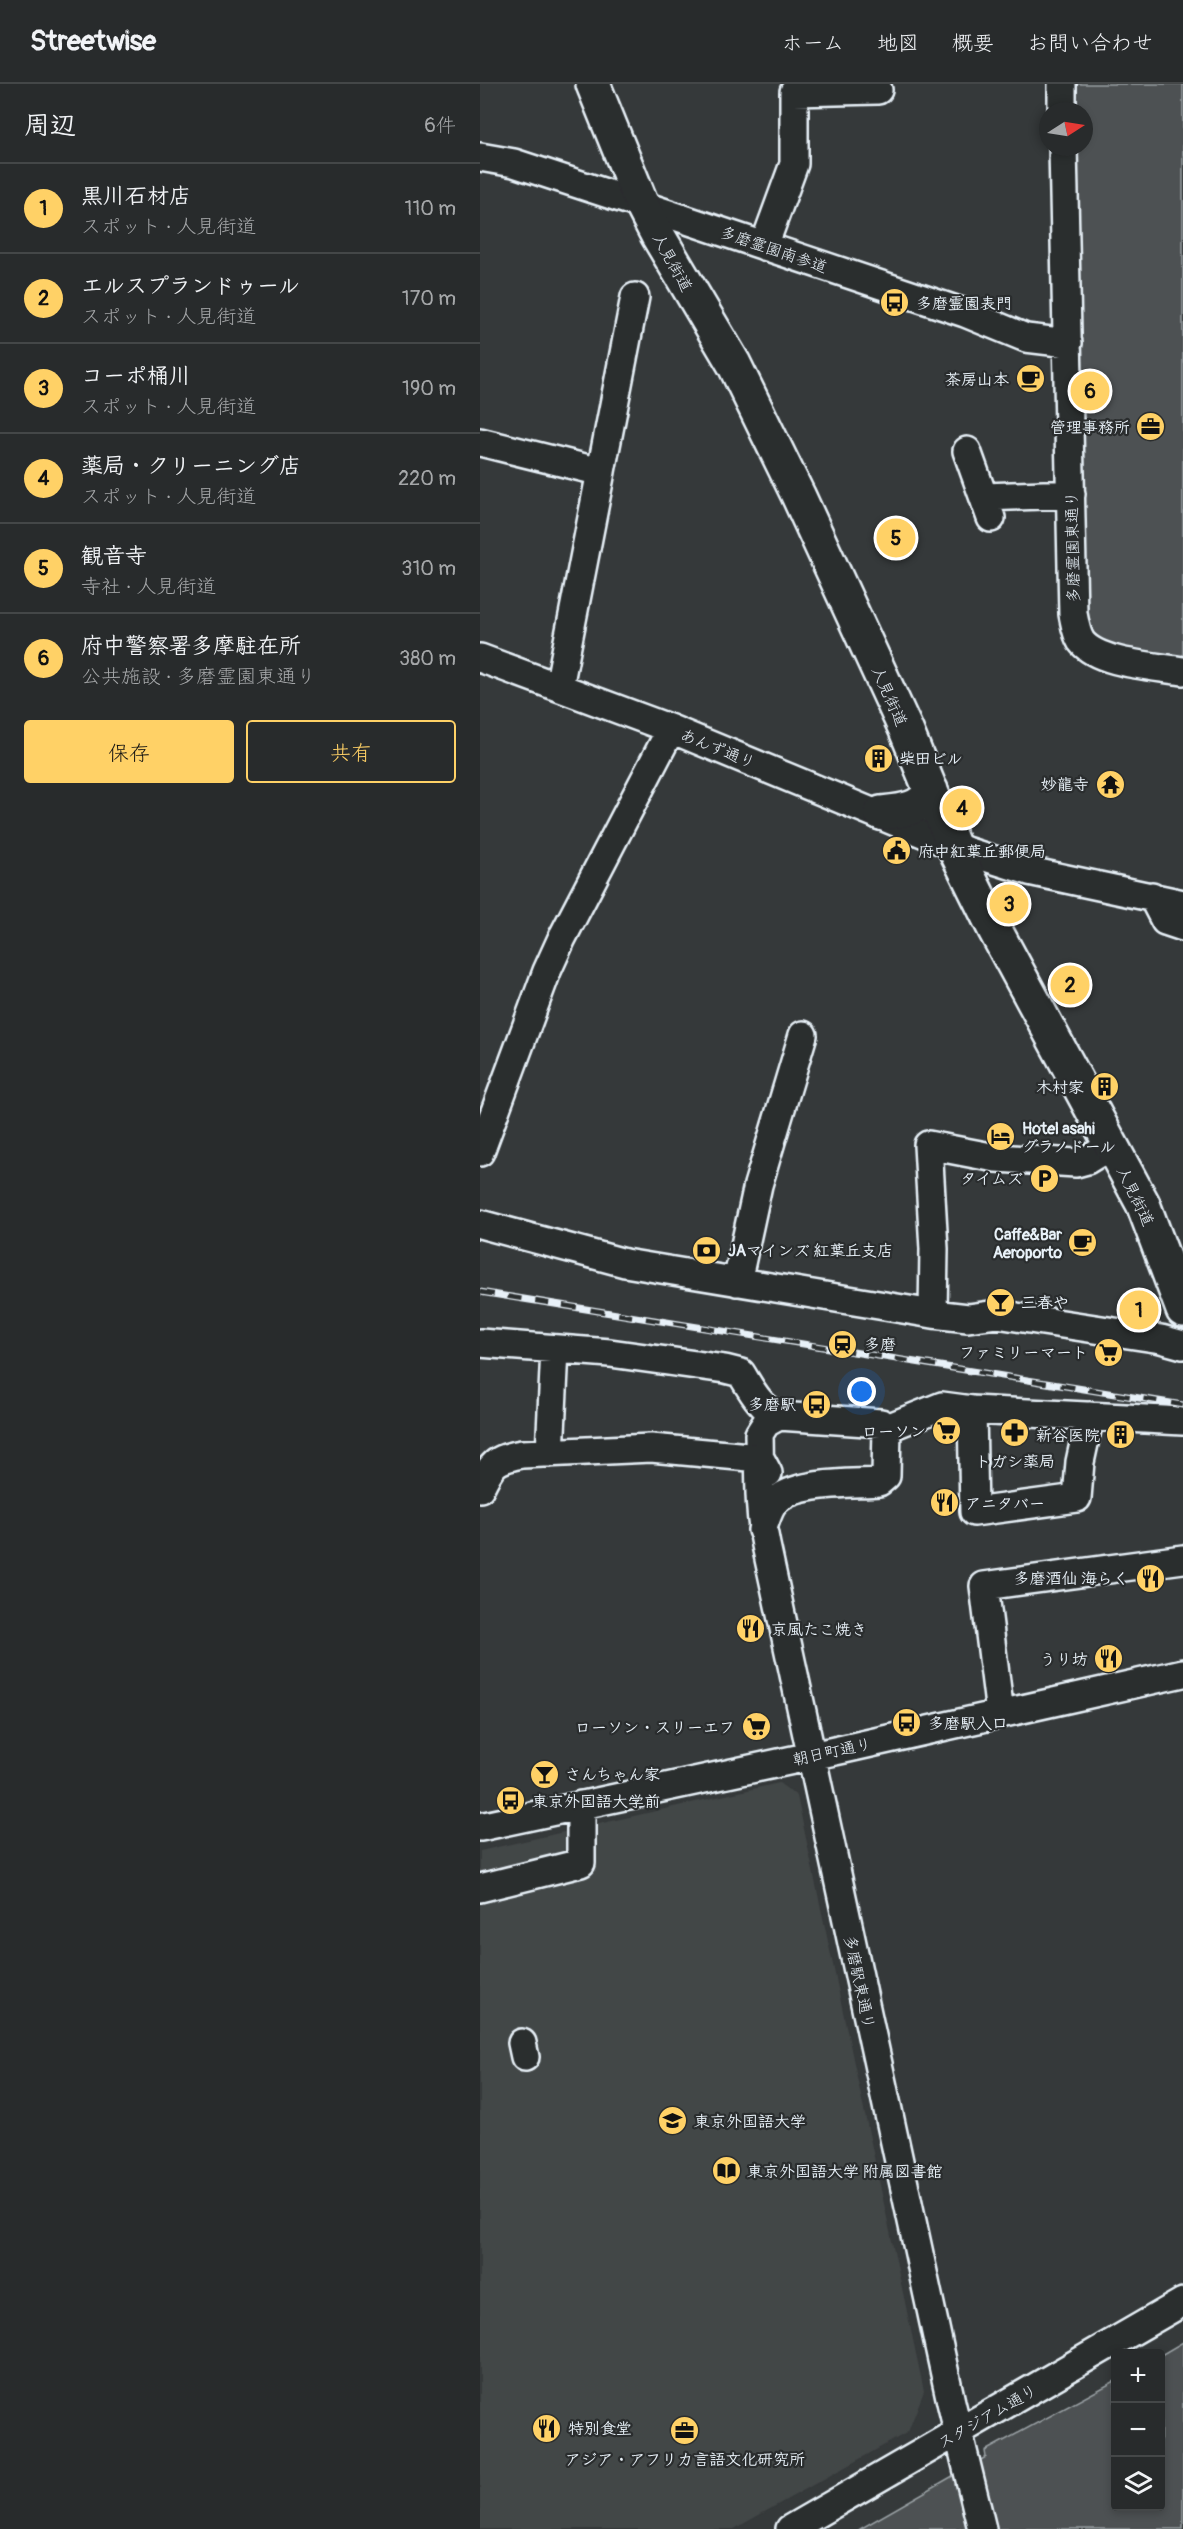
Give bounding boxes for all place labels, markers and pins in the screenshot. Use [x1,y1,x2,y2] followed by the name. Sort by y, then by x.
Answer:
[879,287,911,319] bus stop icon: 多磨霊園表門
[916,294,1012,314] place label: 多磨霊園表門
[1014,363,1046,395] cafe icon: 茶房山本
[1070,368,1110,414] pin: 6
[945,370,1009,390] place label: 茶房山本
[1135,411,1167,443] office icon: 管理事務所
[1050,418,1130,438] place label: 管理事務所
[876,516,916,560] pin: 5
[862,742,894,774] building icon: 柴田ビル
[899,749,963,769] place label: 柴田ビル
[1094,768,1126,800] temple icon: 妙龍寺
[1041,775,1089,795] place label: 妙龍寺
[942,786,982,830] pin: 4
[881,835,913,867] public building icon: 府中紅葉丘郵便局
[918,842,1046,862] place label: 府中紅葉丘郵便局
[990,882,1028,926] pin: 3
[1050,962,1090,1008] pin: 2
[1089,1071,1121,1103] building icon: 木村家
[1036,1078,1084,1098] place label: 木村家
[1022,1119,1116,1157] place label: Hotel asahi グラノドール
[985,1121,1017,1153] hotel icon: Hotel asahi グラノドール
[1028,1162,1060,1194] parking icon: タイムズ
[960,1169,1023,1189] place label: タイムズ
[993,1225,1062,1263] place label: Caffe&Bar Aeroporto
[1067,1227,1099,1259] cafe icon: Caffe&Bar Aeroporto
[691,1234,723,1266] bank icon: JAマインズ 紅葉丘支店
[728,1241,893,1261] place label: JAマインズ 紅葉丘支店
[984,1286,1016,1318] bar icon: 三春や
[1120,1288,1158,1332] pin: 1
[1021,1293,1069,1313] place label: 三春や
[827,1328,859,1360] station icon: 多磨
[864,1335,896,1355] place label: 多磨
[1093,1336,1125,1368] supermarket icon: ファミリーマート
[959,1343,1088,1363] place label: ファミリーマート
[801,1388,833,1420] bus stop icon: 多磨駅
[748,1395,796,1415] place label: 多磨駅
[931,1415,963,1447] supermarket icon: ローソン
[999,1417,1031,1449] pharmacy icon: トガシ薬局
[1105,1419,1137,1451] building icon: 新谷医院
[862,1422,926,1442] place label: ローソン
[1036,1426,1100,1446] place label: 新谷医院
[975,1452,1055,1472] place label: トガシ薬局
[928,1487,960,1519] restaurant icon: アニタバー
[965,1494,1045,1514] place label: アニタバー
[1134,1562,1166,1594] restaurant icon: 多磨酒仙 海らく
[1014,1569,1129,1589] place label: 多磨酒仙 海らく
[734,1613,766,1645] restaurant icon: 京風たこ焼き
[771,1620,867,1640] place label: 京風たこ焼き
[1093,1643,1125,1675] restaurant icon: うり坊
[1040,1650,1088,1670] place label: うり坊
[891,1707,923,1739] bus stop icon: 多磨駅入口
[740,1711,772,1743] supermarket icon: ローソン・スリーエフ
[928,1714,1008,1734] place label: 多磨駅入口
[575,1718,735,1738] place label: ローソン・スリーエフ
[528,1758,560,1790] bar icon: さんちゃん家
[565,1765,660,1785] place label: さんちゃん家
[495,1785,527,1817] bus stop icon: 東京外国語大学前
[532,1792,660,1812] place label: 東京外国語大学前
[657,2105,689,2137] school or university icon: 東京外国語大学
[694,2112,806,2132] place label: 東京外国語大学
[710,2155,742,2187] library icon: 東京外国語大学 附属図書館
[747,2162,942,2182] place label: 東京外国語大学 附属図書館
[531,2412,563,2444] restaurant icon: 特別食堂
[669,2415,701,2447] office icon: アジア・アフリカ言語文化研究所
[568,2419,632,2439] place label: 特別食堂
[565,2450,805,2470] place label: アジア・アフリカ言語文化研究所

